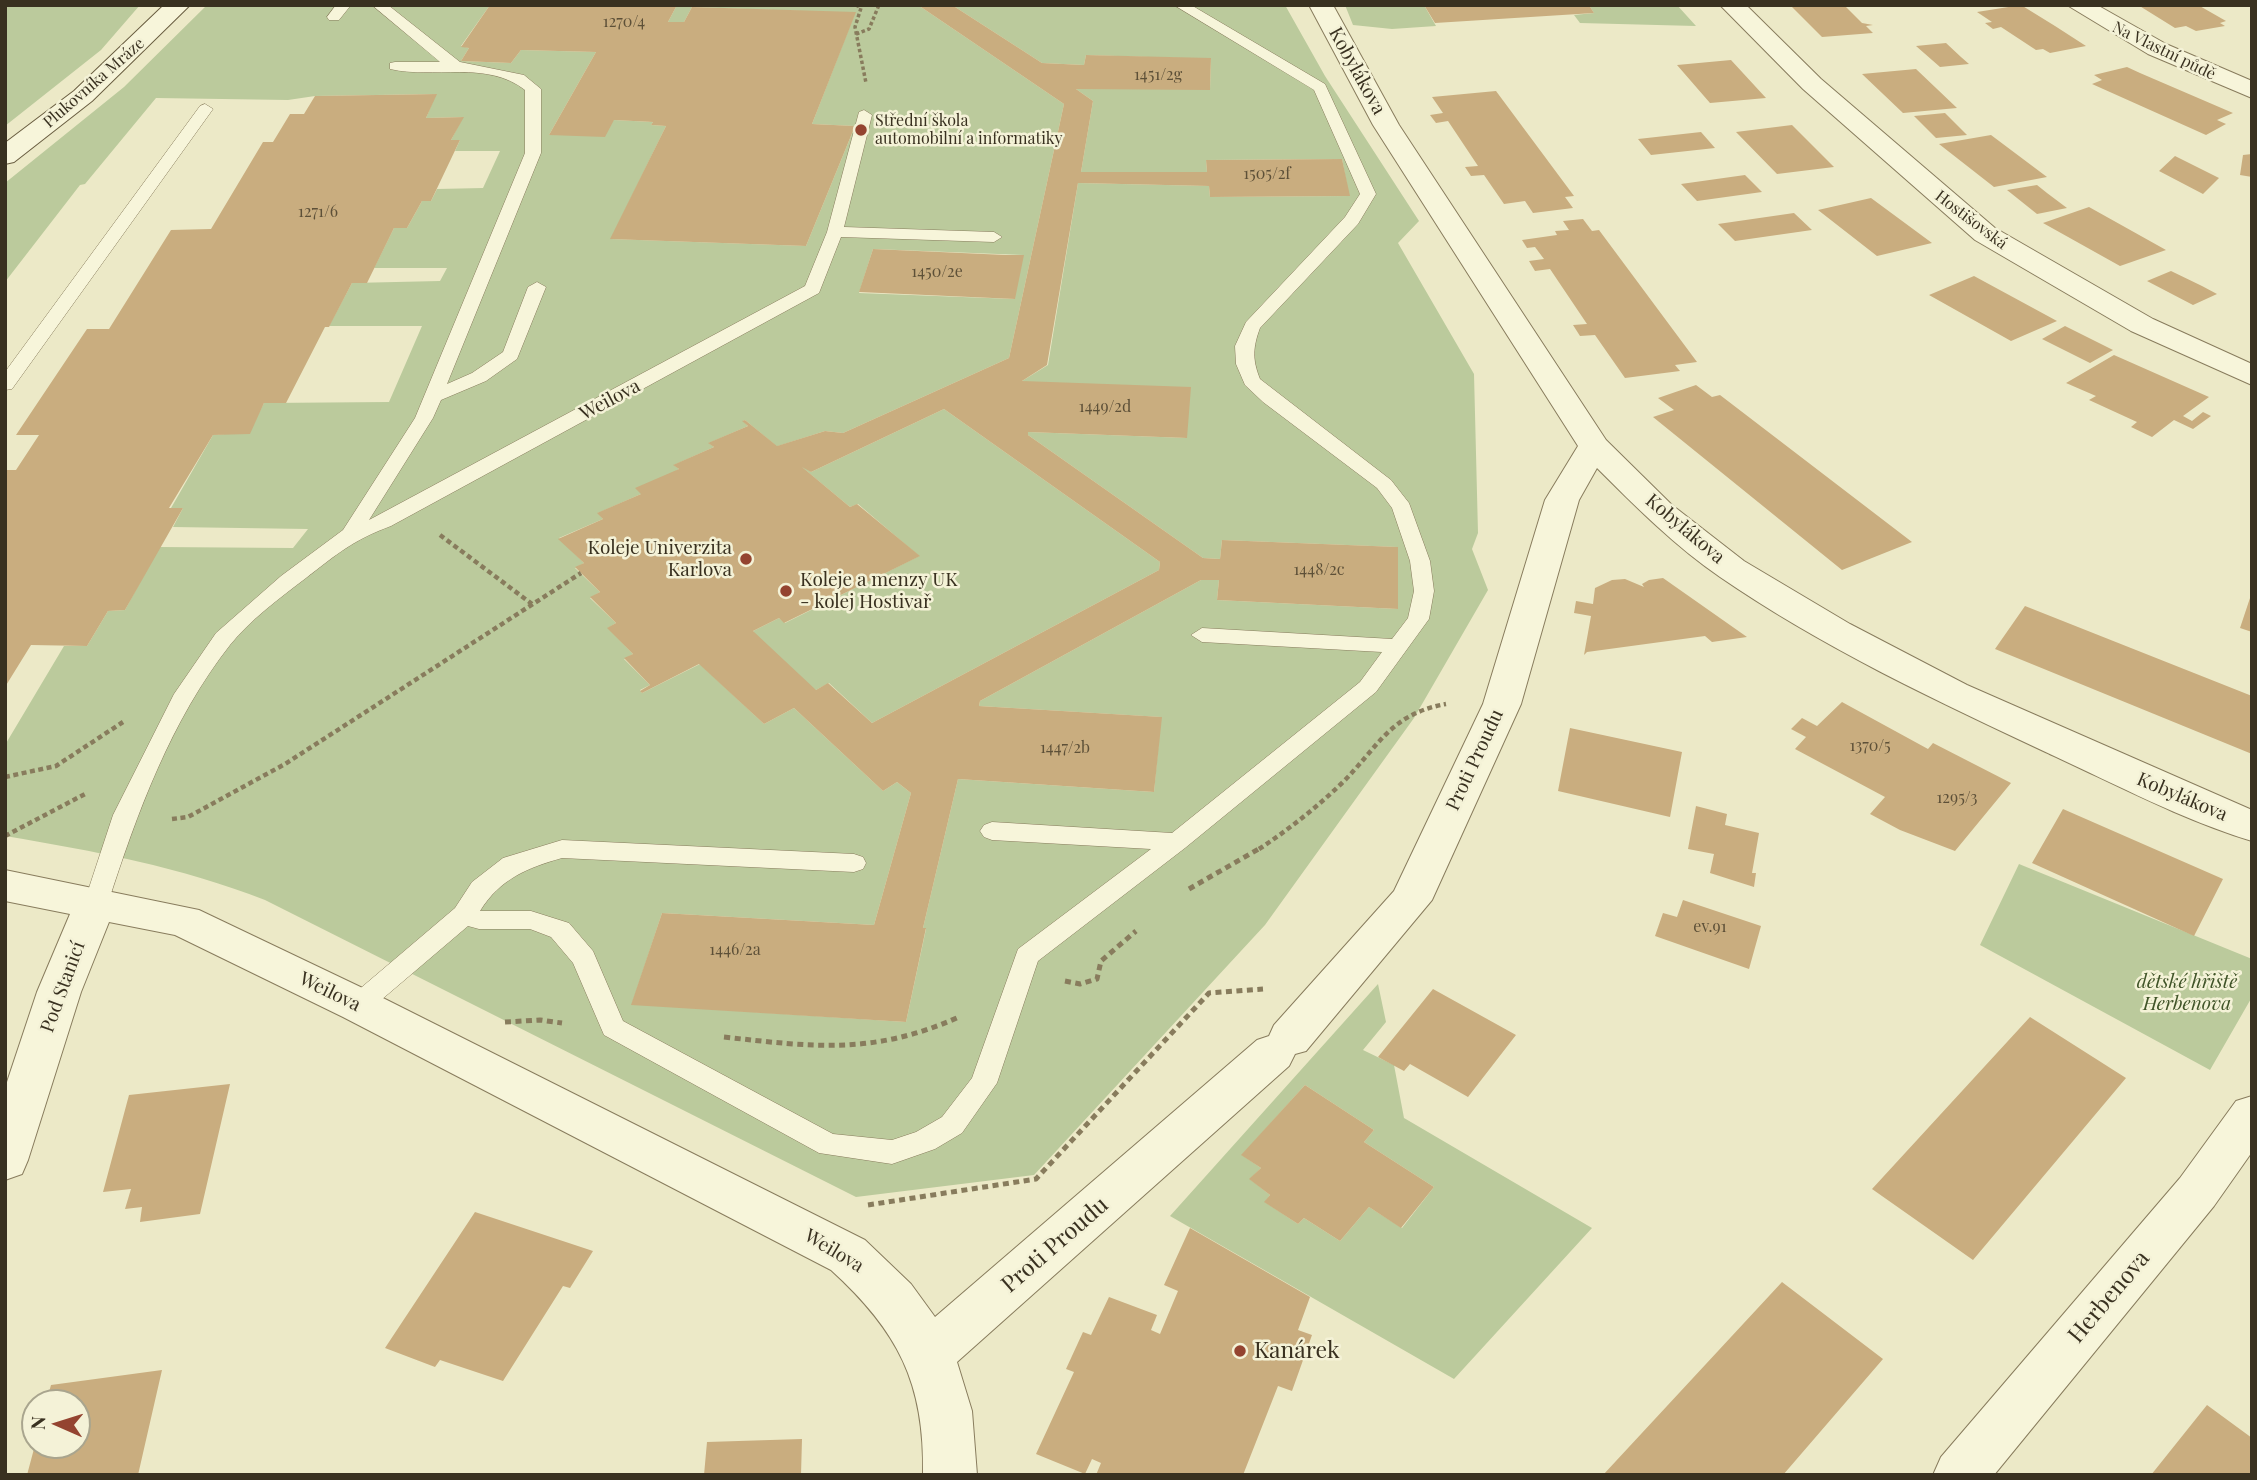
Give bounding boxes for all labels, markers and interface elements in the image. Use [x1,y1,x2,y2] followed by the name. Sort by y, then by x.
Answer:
[603,12,645,32] house number: 1270/4
[2109,18,2219,84] street label: Na Vlastní půdě
[1324,23,1390,119] street label: Kobylákova
[40,34,148,132] street label: Plukovníka Mráze
[1134,65,1182,85] house number: 1451/2g
[875,111,1063,149] place label: Střední škola automobilní a informatiky
[853,122,869,138] marker: Střední škola automobilní a informatiky
[1243,164,1291,184] house number: 1505/2f
[1931,187,2011,253] street label: Hostišovská
[298,202,338,222] house number: 1271/6
[911,262,963,282] house number: 1450/2e
[576,375,644,425] street label: Weilova
[1079,397,1131,417] house number: 1449/2d
[1641,489,1729,569] street label: Kobylákova
[587,537,732,581] place label: Koleje Univerzita Karlova
[738,551,754,567] marker: Koleje Univerzita Karlova
[1293,560,1345,580] house number: 1448/2c
[800,569,958,613] place label: Koleje a menzy UK - kolej Hostivař
[778,583,794,599] marker: Koleje a menzy UK - kolej Hostivař
[1442,706,1508,814] street label: Proti Proudu
[1849,736,1891,756] house number: 1370/5
[1040,738,1090,758] house number: 1447/2b
[2133,768,2231,826] street label: Kobylákova
[1936,788,1978,808] house number: 1295/3
[1693,917,1727,937] house number: ev.91
[36,938,90,1036] street label: Pod Stanicí
[709,940,761,960] house number: 1446/2a
[296,967,364,1017] street label: Weilova
[2137,971,2237,1015] park label: dětské hřiště Herbenova
[996,1191,1114,1299] street label: Proti Proudu
[800,1224,868,1278] street label: Weilova
[2063,1245,2155,1349] street label: Herbenova
[1254,1337,1340,1365] place label: Kanárek
[1232,1343,1248,1359] marker: Kanárek
[21,1389,91,1459] north arrow
[24,1415,50,1431] text: N

